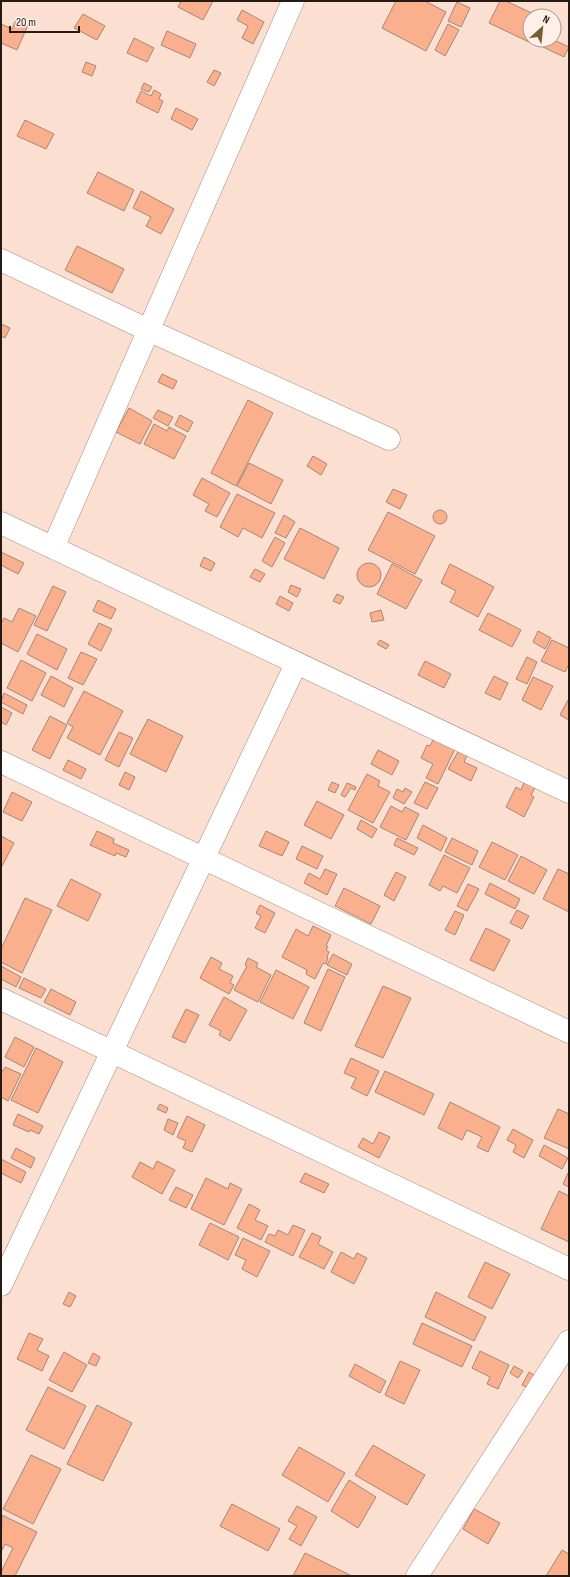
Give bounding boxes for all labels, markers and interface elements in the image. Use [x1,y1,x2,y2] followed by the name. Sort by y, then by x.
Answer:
[10,8,79,34] scale bar
[522,8,562,48] north arrow
[541,12,552,27] text: N
[16,15,36,30] text: 20 m

